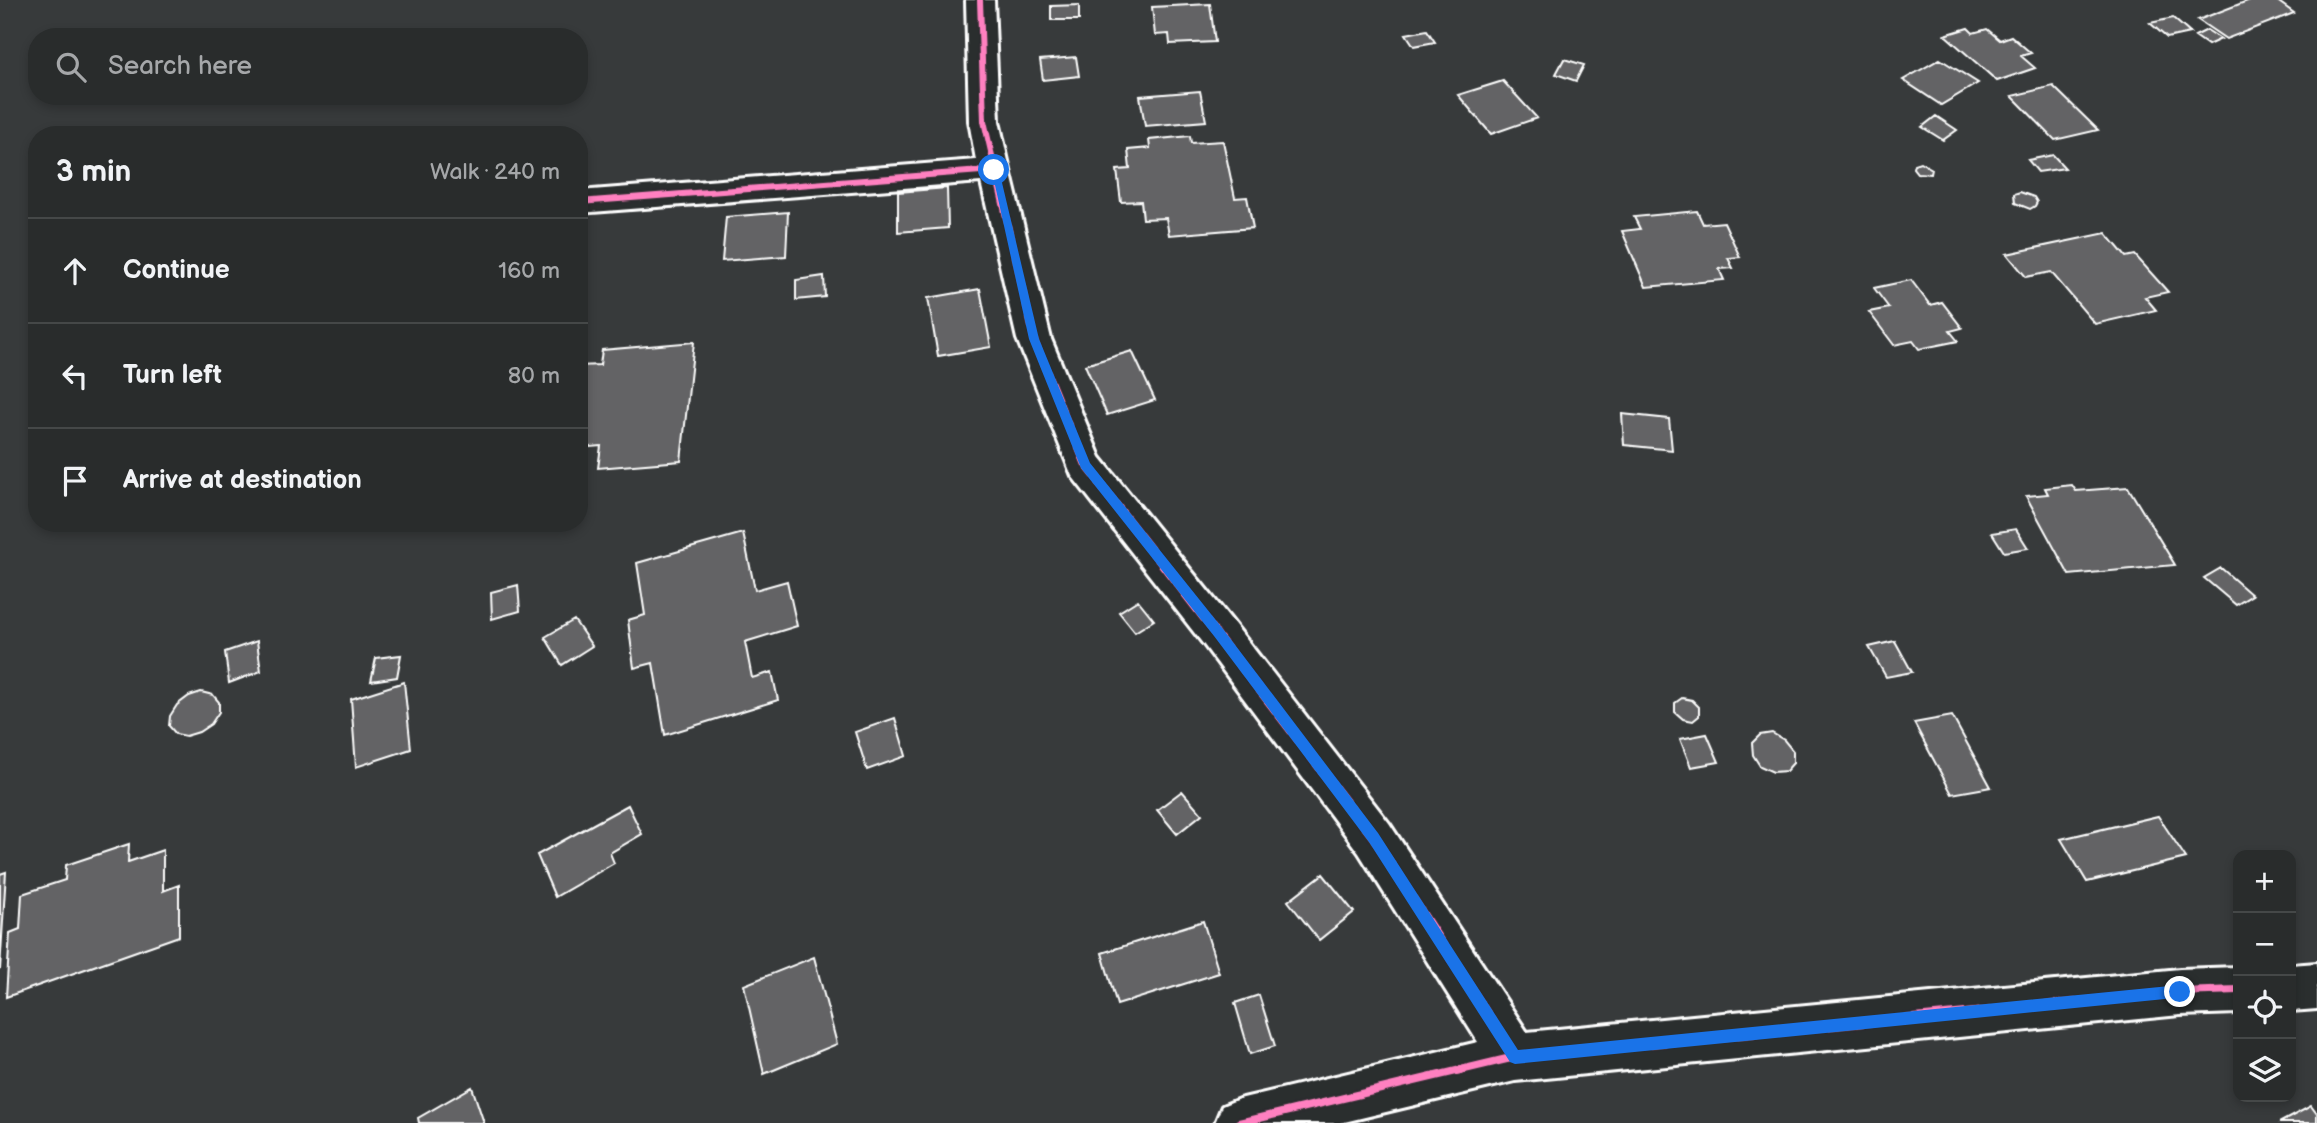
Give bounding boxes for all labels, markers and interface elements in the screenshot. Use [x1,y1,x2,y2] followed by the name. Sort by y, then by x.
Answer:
[28,28,588,105] search box
[52,48,90,86] icon: search
[108,51,252,82] text: Search here
[56,154,131,190] text: 3 min
[978,154,1009,185] route start
[430,158,560,186] text: Walk · 240 m
[56,252,94,290] icon: ahead
[123,255,230,286] text: Continue
[498,257,560,285] text: 160 m
[56,357,94,395] icon: left
[123,360,222,391] text: Turn left
[508,362,560,390] text: 80 m
[56,462,94,500] icon: arrive
[123,465,362,496] text: Arrive at destination
[2233,850,2296,1102] map controls
[2233,850,2296,913] button: +
[2233,913,2296,976] button: −
[2164,976,2195,1007] route end
[2233,976,2296,1039] button: locate
[2233,1039,2296,1102] button: layers

